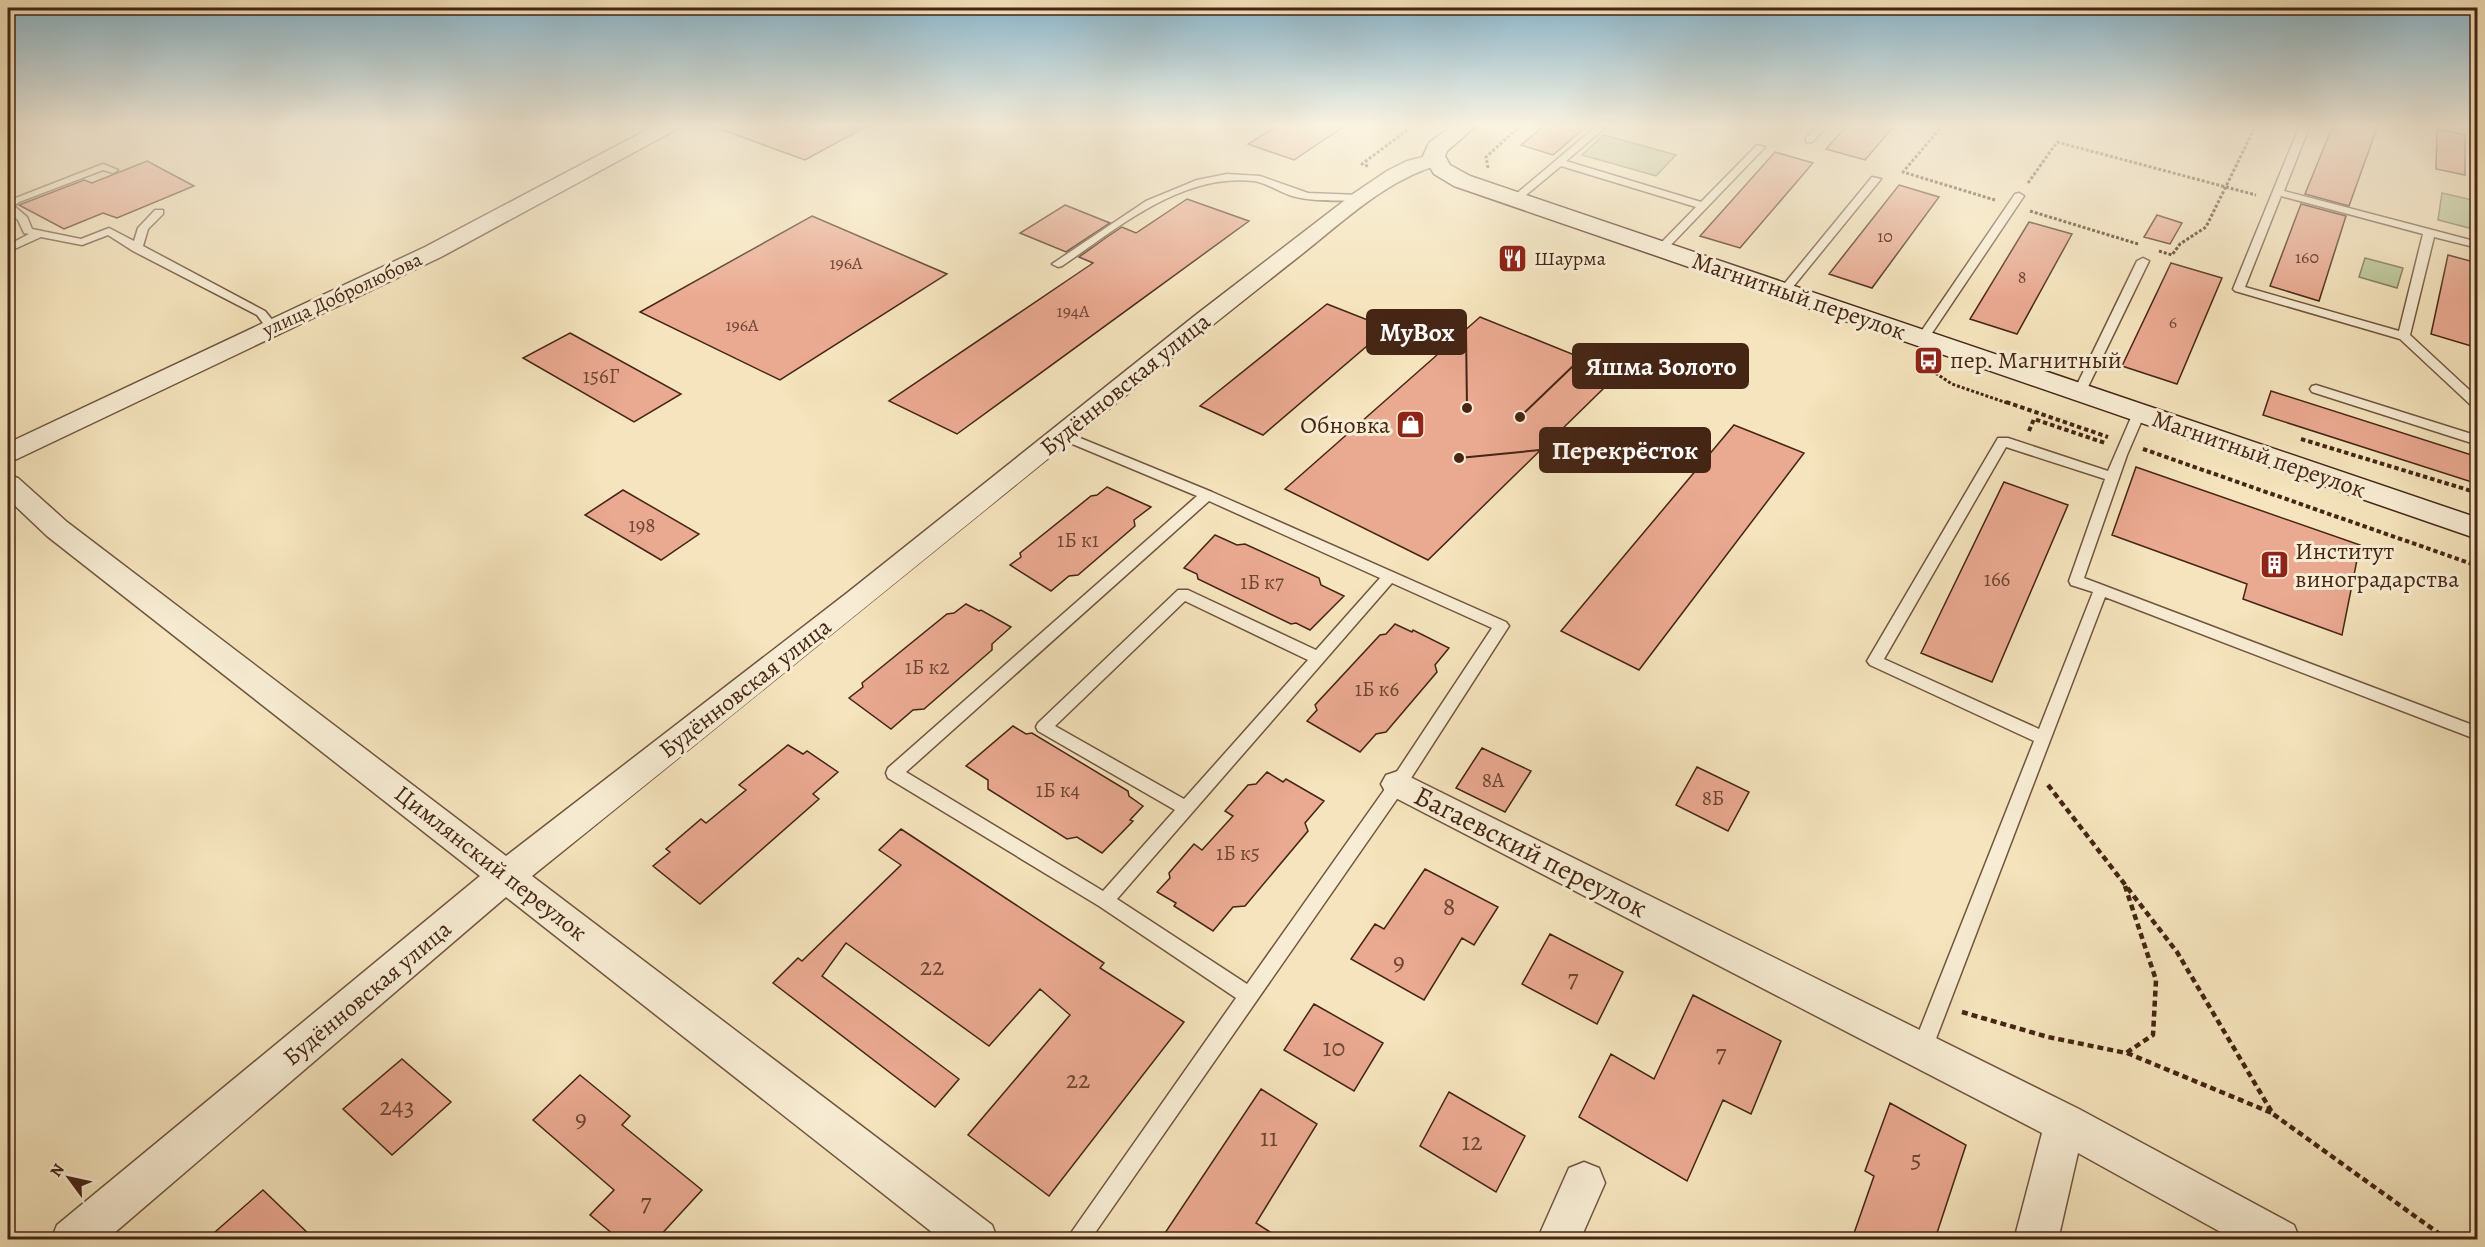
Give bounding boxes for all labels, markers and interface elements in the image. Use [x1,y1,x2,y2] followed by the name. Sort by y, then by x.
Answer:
[1877,224,1893,248] house number: 10
[1497,242,1529,274] restaurant icon: Шаурма
[1688,244,1910,348] street label: Магнитный переулок
[257,245,427,344] street label: улица Добролюбова
[1534,245,1607,272] place label: Шаурма
[2295,245,2319,269] house number: 160
[829,251,863,275] house number: 196А
[2018,265,2026,289] house number: 8
[1056,299,1090,323] house number: 194А
[1033,305,1217,463] street label: Будённовская улица
[1367,310,1466,354] callout: MyBox
[2169,310,2177,334] house number: 6
[725,313,759,337] house number: 196А
[1380,315,1455,350] text: MyBox
[1573,344,1748,388] callout: Яшма Золото
[1913,344,1945,376] bus stop icon: пер. Магнитный
[1950,344,2122,376] place label: пер. Магнитный
[1585,349,1737,384] text: Яшма Золото
[583,362,620,390] house number: 156Г
[2148,402,2370,506] street label: Магнитный переулок
[1300,409,1390,441] place label: Обновка
[1395,409,1427,441] shop icon: Обновка
[1540,428,1710,472] callout: Перекрёсток
[1552,433,1698,468] text: Перекрёсток
[629,511,655,539] house number: 198
[1057,526,1099,554] house number: 1Б к1
[2295,535,2459,595] place label: Институт виноградарства
[2258,549,2290,581] building icon: Институт виноградарства
[1984,565,2011,593] house number: 166
[1240,568,1284,596] house number: 1Б к7
[652,611,838,765] street label: Будённовская улица
[905,653,949,681] house number: 1Б к2
[1355,675,1400,703] house number: 1Б к6
[1482,766,1505,794] house number: 8А
[1036,776,1080,804] house number: 1Б к4
[1408,777,1654,927] street label: Багаевский переулок
[388,778,594,948] street label: Цимлянский переулок
[1702,784,1724,812] house number: 8Б
[1216,839,1260,867] house number: 1Б к5
[1443,889,1455,924] house number: 8
[276,913,458,1073] street label: Будённовская улица
[1393,944,1405,979] house number: 9
[920,949,944,984] house number: 22
[1568,961,1579,996] house number: 7
[1323,1030,1345,1065] house number: 10
[1716,1036,1727,1071] house number: 7
[1066,1062,1090,1097] house number: 22
[380,1089,414,1124] house number: 243
[575,1101,587,1136] house number: 9
[1260,1120,1278,1155] house number: 11
[1461,1124,1483,1159] house number: 12
[1910,1141,1922,1176] house number: 5
[39,1148,99,1208] north arrow
[45,1159,70,1181] text: N
[641,1185,652,1220] house number: 7

